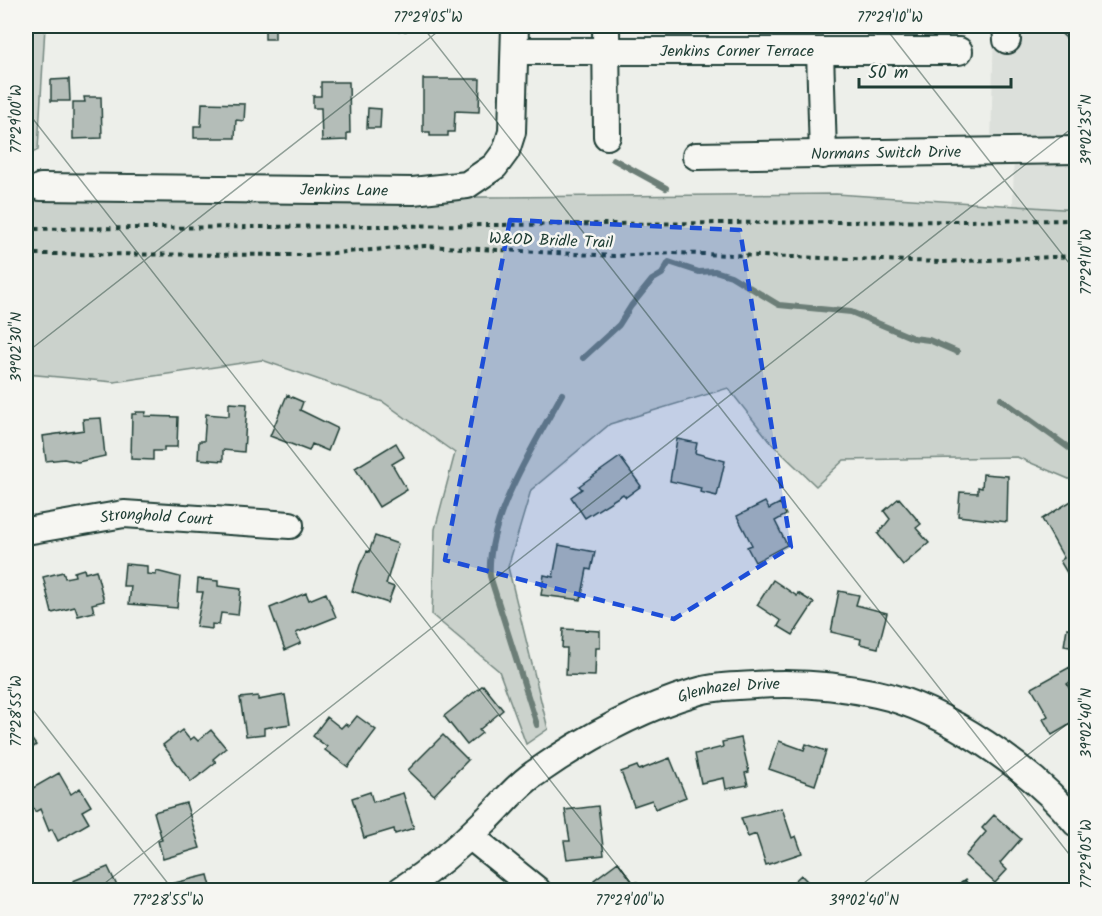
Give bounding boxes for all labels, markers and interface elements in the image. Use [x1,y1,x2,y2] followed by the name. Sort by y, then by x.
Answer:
[393,6,463,30] text: 77°29'05"W
[857,6,923,30] text: 77°29'10"W
[660,39,814,64] street label: Jenkins Corner Terrace
[859,51,1010,89] scale bar
[868,59,908,88] text: 50 m
[5,84,29,153] text: 77°29'00"W
[1075,94,1099,166] text: 39°02'35"N
[811,139,961,167] street label: Normans Switch Drive
[300,177,388,203] street label: Jenkins Lane
[488,226,614,256] street label: W&OD Bridle Trail
[1075,229,1099,295] text: 77°29'10"W
[5,312,29,382] text: 39°02'30"N
[98,501,215,532] street label: Stronghold Court
[674,671,780,710] street label: Glenhazel Drive
[5,675,29,747] text: 77°28'55"W
[1075,688,1099,758] text: 39°02'40"N
[1075,819,1099,889] text: 77°29'05"W
[132,889,204,913] text: 77°28'55"W
[596,889,665,913] text: 77°29'00"W
[829,889,899,913] text: 39°02'40"N

